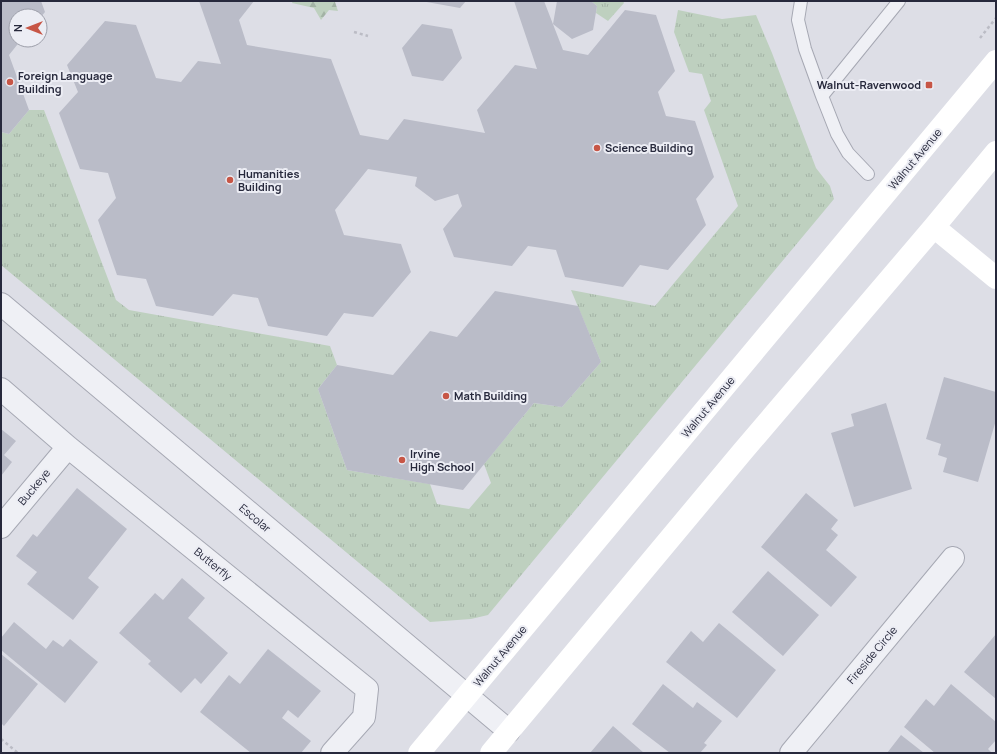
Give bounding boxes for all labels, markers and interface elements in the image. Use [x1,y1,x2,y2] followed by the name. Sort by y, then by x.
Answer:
[8,8,48,48] north arrow
[10,24,25,32] text: N
[18,68,113,96] place label: Foreign Language Building
[5,77,15,87] marker: Foreign Language Building
[817,77,921,92] place label: Walnut-Ravenwood
[924,80,934,90] marker: Walnut-Ravenwood
[885,124,945,193] street label: Walnut Avenue
[605,140,693,155] place label: Science Building
[592,143,602,153] marker: Science Building
[238,166,299,194] place label: Humanities Building
[225,175,235,185] marker: Humanities Building
[678,372,738,441] street label: Walnut Avenue
[454,388,527,403] place label: Math Building
[441,391,451,401] marker: Math Building
[410,446,474,474] place label: Irvine High School
[397,455,407,465] marker: Irvine High School
[14,465,54,508] street label: Buckeye
[236,500,274,535] street label: Escolar
[191,544,235,584] street label: Butterfly
[470,621,530,690] street label: Walnut Avenue
[843,622,901,687] street label: Fireside Circle

